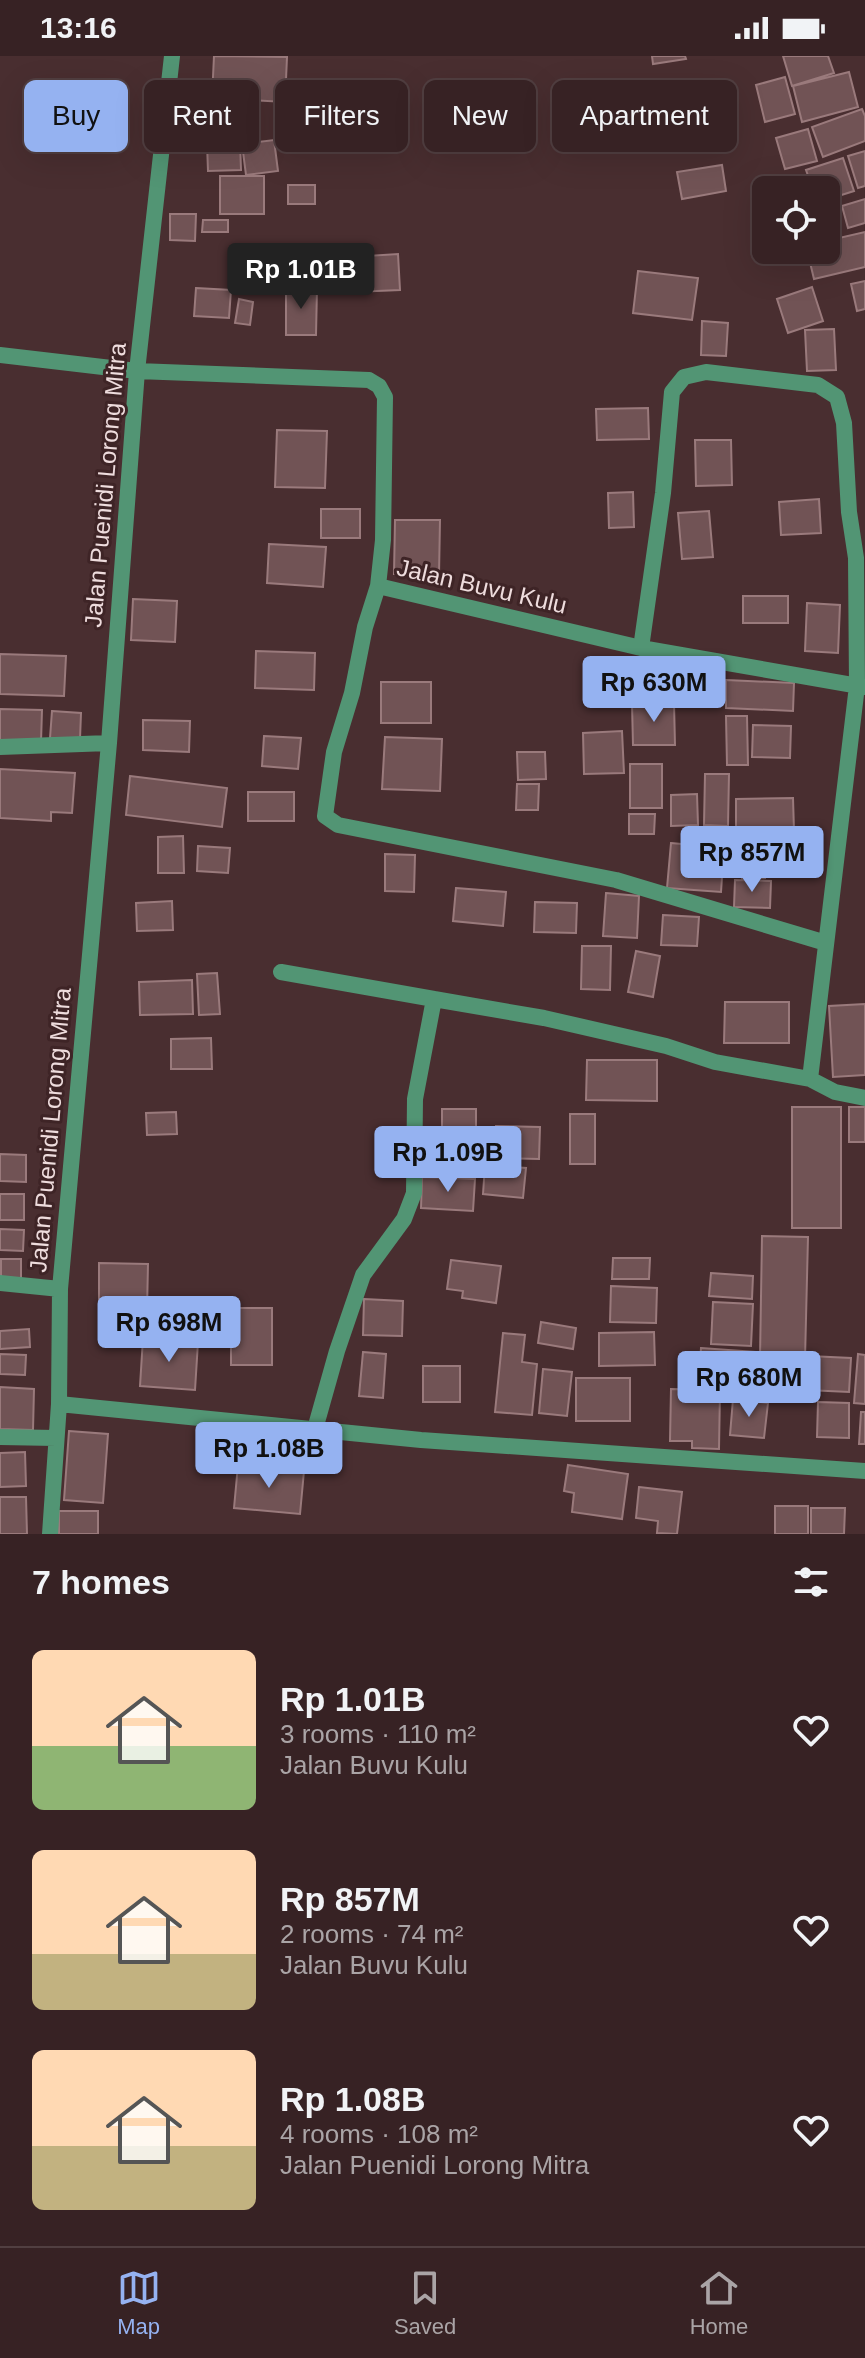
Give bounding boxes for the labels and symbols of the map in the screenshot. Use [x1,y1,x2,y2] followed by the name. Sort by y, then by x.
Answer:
[218,243,384,311] pin: Rp 1.01B
[79,341,131,628] street label: Jalan Puenidi Lorong Mitra
[394,553,570,619] street label: Jalan Buvu Kulu
[580,656,728,724] pin: Rp 630M
[678,826,826,894] pin: Rp 857M
[24,986,76,1273] street label: Jalan Puenidi Lorong Mitra
[365,1126,531,1194] pin: Rp 1.09B
[95,1296,243,1364] pin: Rp 698M
[675,1351,823,1419] pin: Rp 680M
[186,1422,352,1490] pin: Rp 1.08B

